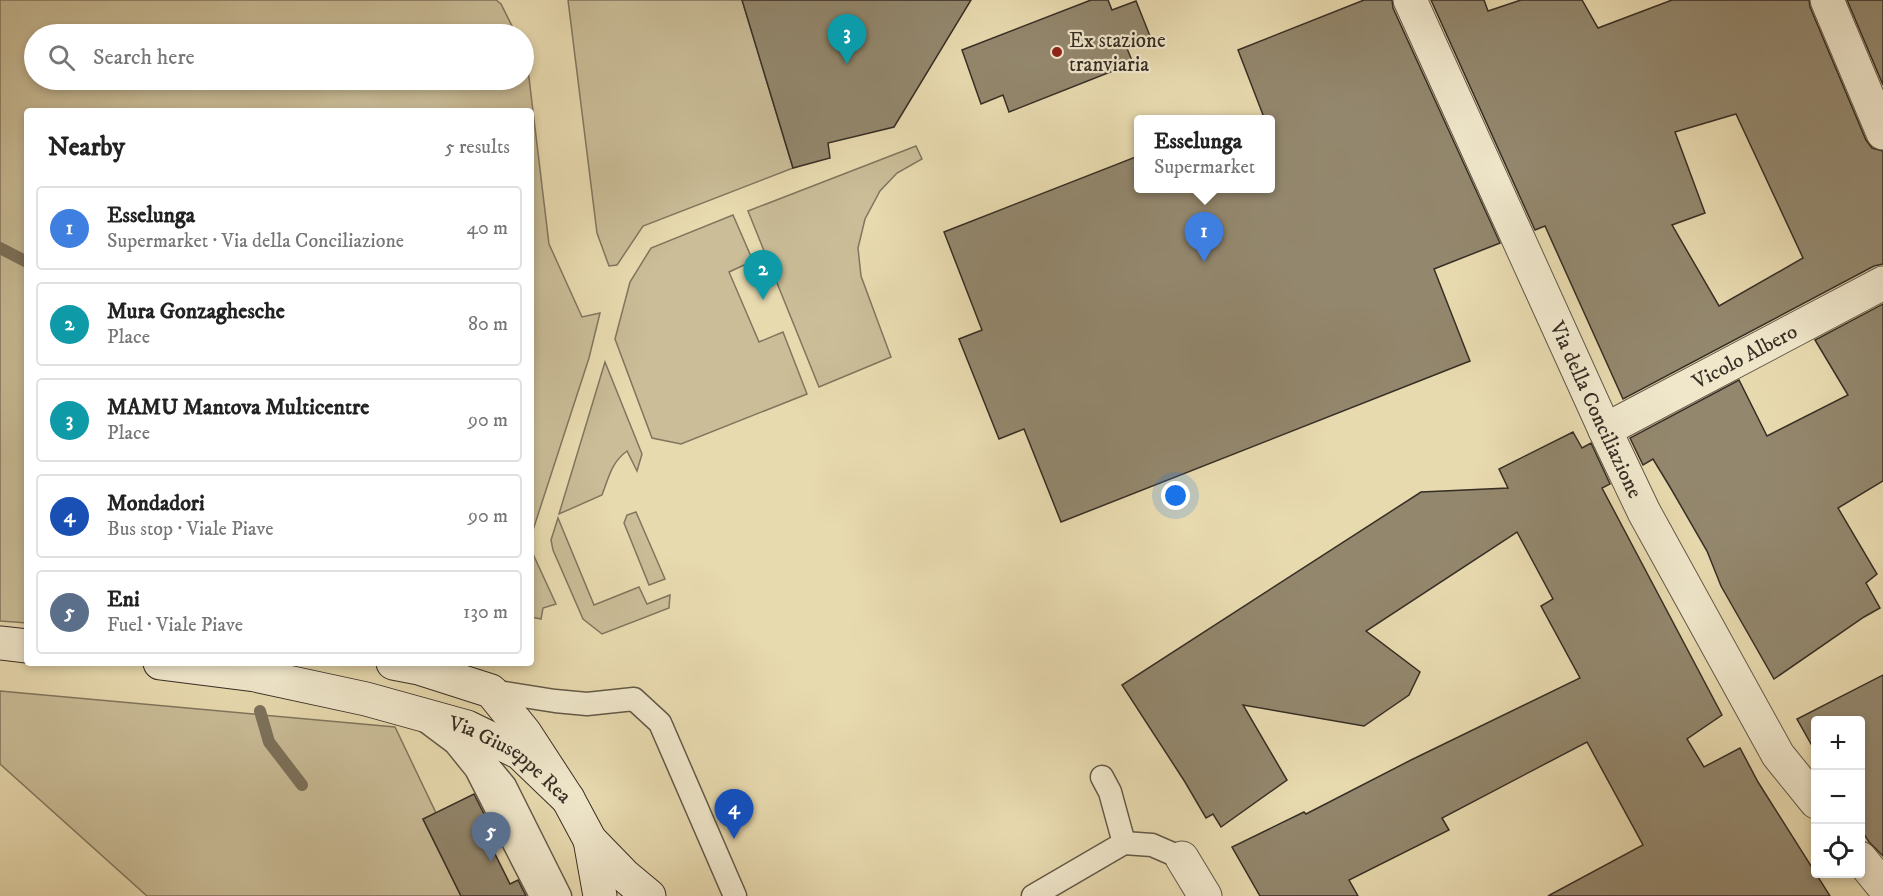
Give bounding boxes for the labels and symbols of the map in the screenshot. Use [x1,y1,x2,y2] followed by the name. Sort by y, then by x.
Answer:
[828,14,866,64] pin: 3
[1069,28,1166,78] place label: Ex stazione tranviaria
[1050,45,1064,59] marker: Ex stazione tranviaria
[1184,212,1224,262] pin: 1
[744,250,783,300] pin: 2
[1543,317,1648,503] street label: Via della Conciliazione
[1687,319,1802,396] street label: Vicolo Albero
[1161,481,1190,510] your location
[445,710,577,809] street label: Via Giuseppe Rea
[714,790,754,839] pin: 4
[472,812,510,862] pin: 5

